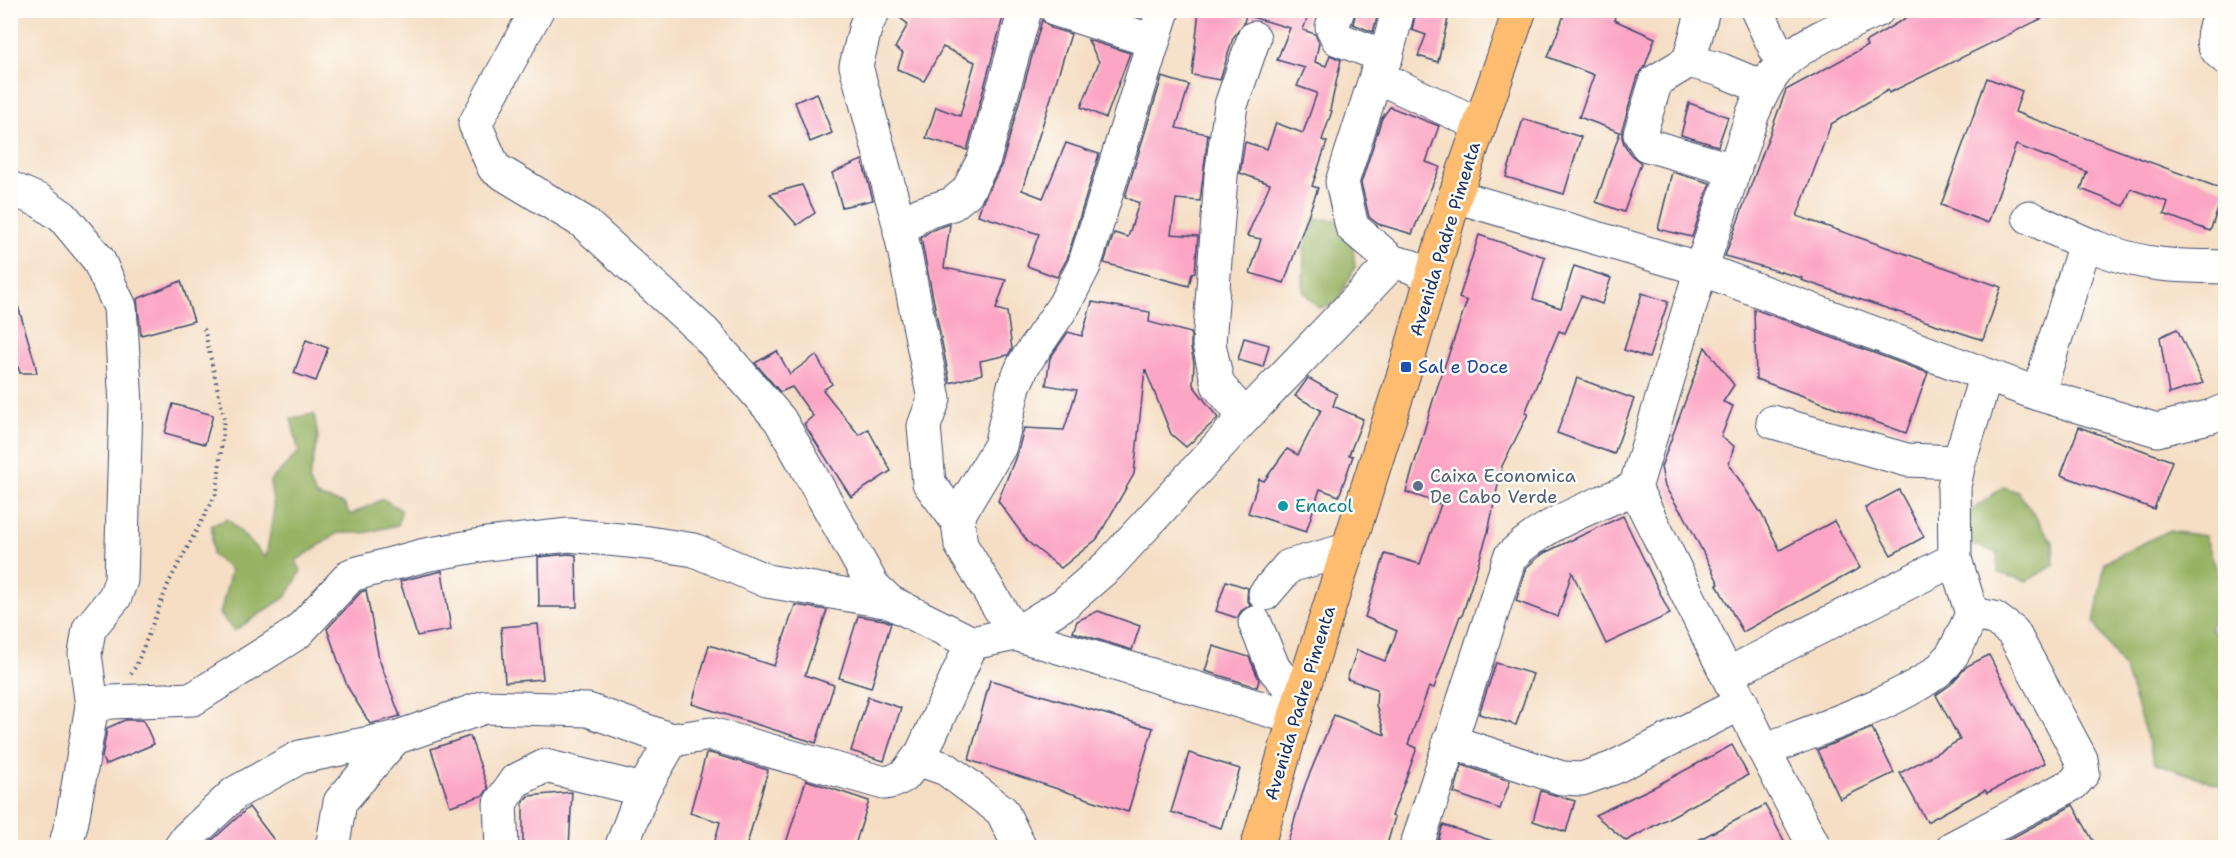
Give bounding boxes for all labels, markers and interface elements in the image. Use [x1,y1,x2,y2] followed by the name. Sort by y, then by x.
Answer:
[1404,139,1486,339] street label: Avenida Padre Pimenta
[1418,355,1508,379] place label: Sal e Doce
[1399,360,1413,374] marker: Sal e Doce
[1430,464,1576,509] place label: Caixa Economica De Cabo Verde
[1411,479,1425,493] marker: Caixa Economica De Cabo Verde
[1295,494,1353,518] place label: Enacol
[1276,499,1290,513] marker: Enacol
[1259,603,1341,803] street label: Avenida Padre Pimenta

